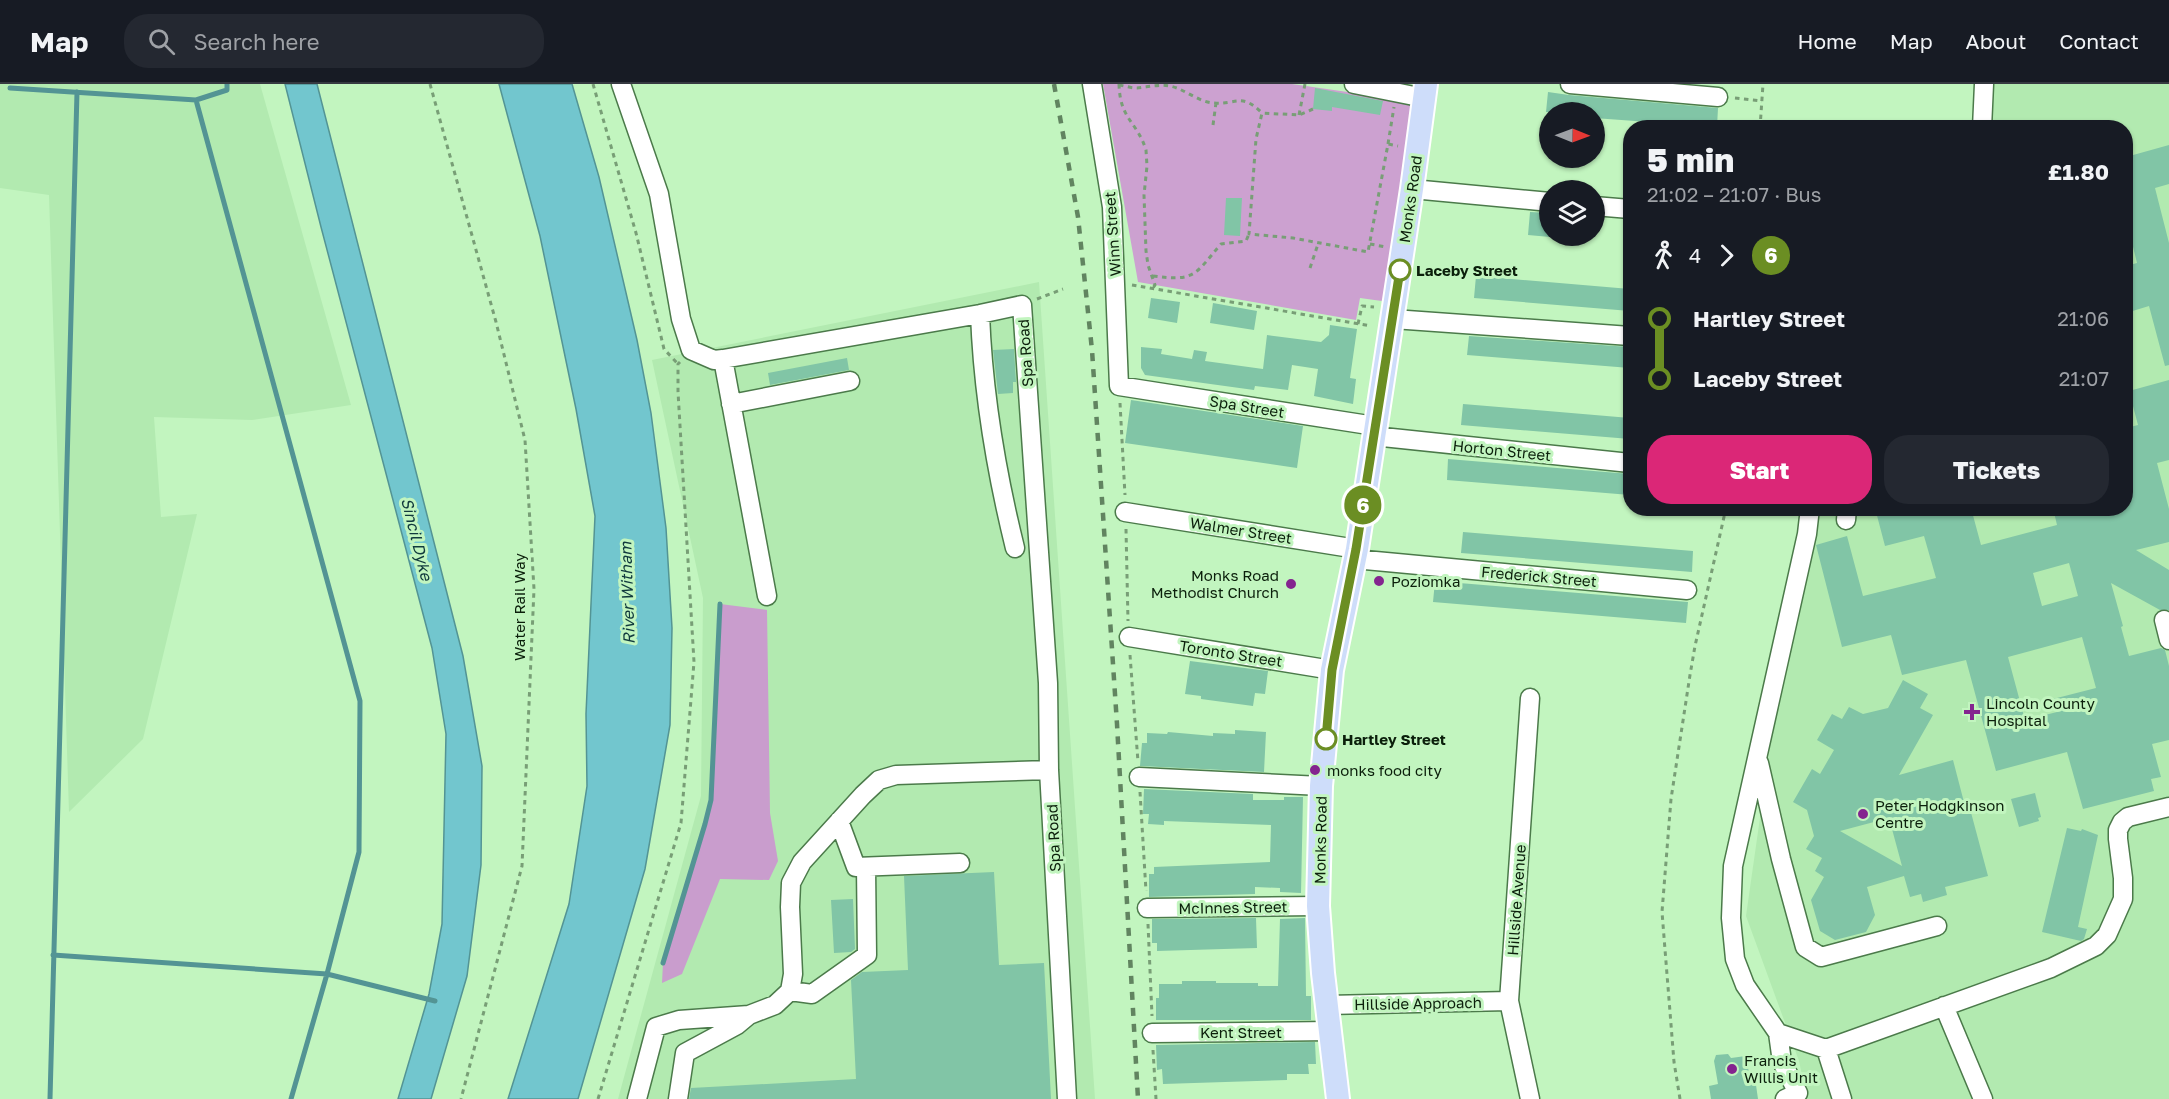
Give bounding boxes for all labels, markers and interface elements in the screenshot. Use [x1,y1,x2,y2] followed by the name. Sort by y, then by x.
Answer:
[124,14,544,68] search box
[30,25,88,58] text: Map
[145,25,178,58] icon: search
[193,28,319,55] text: Search here
[1797,28,1857,54] text: Home
[1890,28,1933,54] text: Map
[1966,28,2026,54] text: About
[2059,28,2139,54] text: Contact
[1539,102,1605,168] north arrow
[1539,102,1605,246] map controls
[1647,140,1734,179] text: 5 min
[1395,154,1425,244] street label: Monks Road
[2048,158,2109,185] text: £1.80
[1539,180,1605,246] button: layers
[1647,182,1821,206] text: 21:02 – 21:07 · Bus
[1100,191,1124,277] street label: Winn Street
[1647,239,1680,272] icon: walk
[1710,239,1743,272] icon: forward
[1764,242,1778,268] text: 6
[1689,243,1701,267] text: 4
[1389,259,1411,281] marker: Laceby Street
[1416,261,1518,279] place label: Laceby Street
[1693,305,1845,332] text: Hartley Street
[2057,306,2109,330] text: 21:06
[1014,319,1036,387] street label: Spa Road
[1693,365,1842,392] text: Laceby Street
[2059,366,2109,390] text: 21:07
[1208,391,1286,421] street label: Spa Street
[1647,435,1872,504] button: Start
[1884,435,2109,504] button: Tickets
[1452,436,1552,464] street label: Horton Street
[1344,486,1382,524] line badge: 6
[1356,492,1370,518] text: 6
[397,496,437,584] water label: Sincil Dyke
[1189,513,1293,547] street label: Walmer Street
[615,541,639,645] water label: River Witham
[510,552,528,661] street label: Water Rail Way
[1480,562,1598,590] street label: Frederick Street
[1151,566,1279,601] place label: Monks Road Methodist Church
[1391,572,1460,590] place label: Poziomka
[1372,574,1386,588] marker: Poziomka
[1284,577,1298,591] marker: Monks Road Methodist Church
[1178,636,1284,670] street label: Toronto Street
[1986,694,2095,729] place label: Lincoln County Hospital
[1963,703,1981,721] marker: Lincoln County Hospital
[1315,728,1337,750] marker: Hartley Street
[1342,730,1446,748] place label: Hartley Street
[1327,761,1442,779] place label: monks food city
[1308,763,1322,777] marker: monks food city
[1310,796,1330,884] street label: Monks Road
[1875,796,2004,831] place label: Peter Hodgkinson Centre
[1042,804,1064,872] street label: Spa Road
[1856,807,1870,821] marker: Peter Hodgkinson Centre
[1503,843,1529,956] street label: Hillside Avenue
[1178,897,1288,917] street label: McInnes Street
[1354,993,1482,1013] street label: Hillside Approach
[1200,1023,1282,1041] street label: Kent Street
[1744,1051,1818,1086] place label: Francis Willis Unit
[1725,1062,1739,1076] marker: Francis Willis Unit

